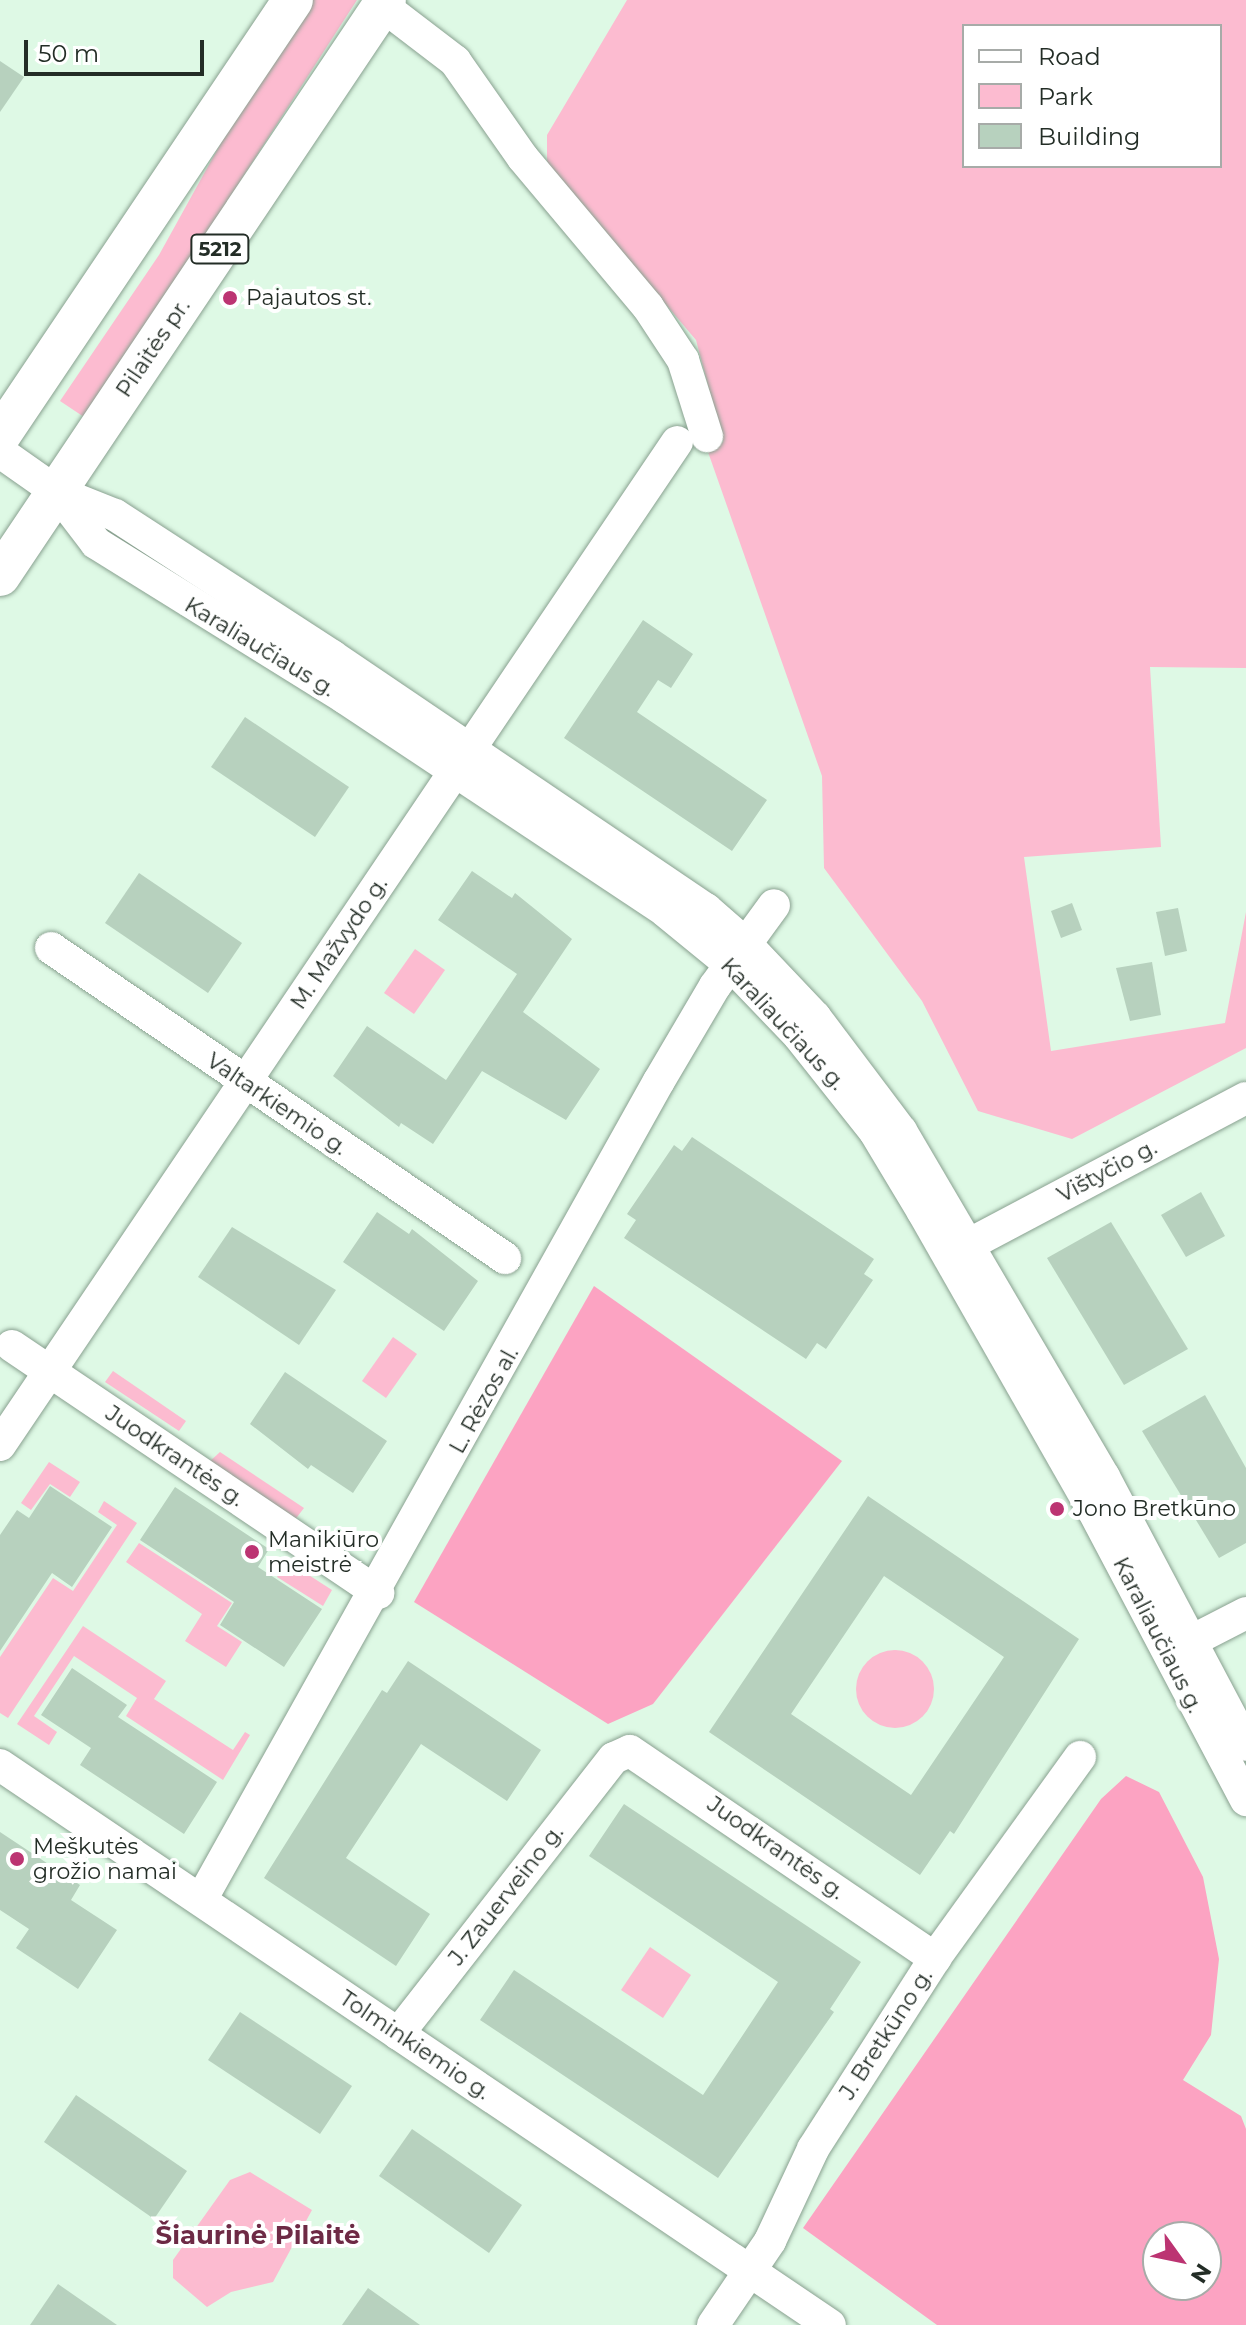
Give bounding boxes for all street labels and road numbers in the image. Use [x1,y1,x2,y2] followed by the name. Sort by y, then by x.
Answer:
[190,233,250,265] road number: 5212
[111,294,195,402] street label: Pilaitės pr.
[180,592,340,702] street label: Karaliaučiaus g.
[285,872,393,1014] street label: M. Mažvydo g.
[715,952,851,1096] street label: Karaliaučiaus g.
[202,1047,352,1161] street label: Valtarkiemio g.
[1053,1134,1161,1208] street label: Vištyčio g.
[444,1342,524,1458] street label: L. Rėzos al.
[101,1400,249,1512] street label: Juodkrantės g.
[1107,1553,1209,1717] street label: Karaliaučiaus g.
[702,1791,850,1905] street label: Juodkrantės g.
[443,1820,569,1970] street label: J. Zauerveino g.
[834,1964,938,2104] street label: J. Bretkūno g.
[335,1985,495,2105] street label: Tolminkiemio g.

